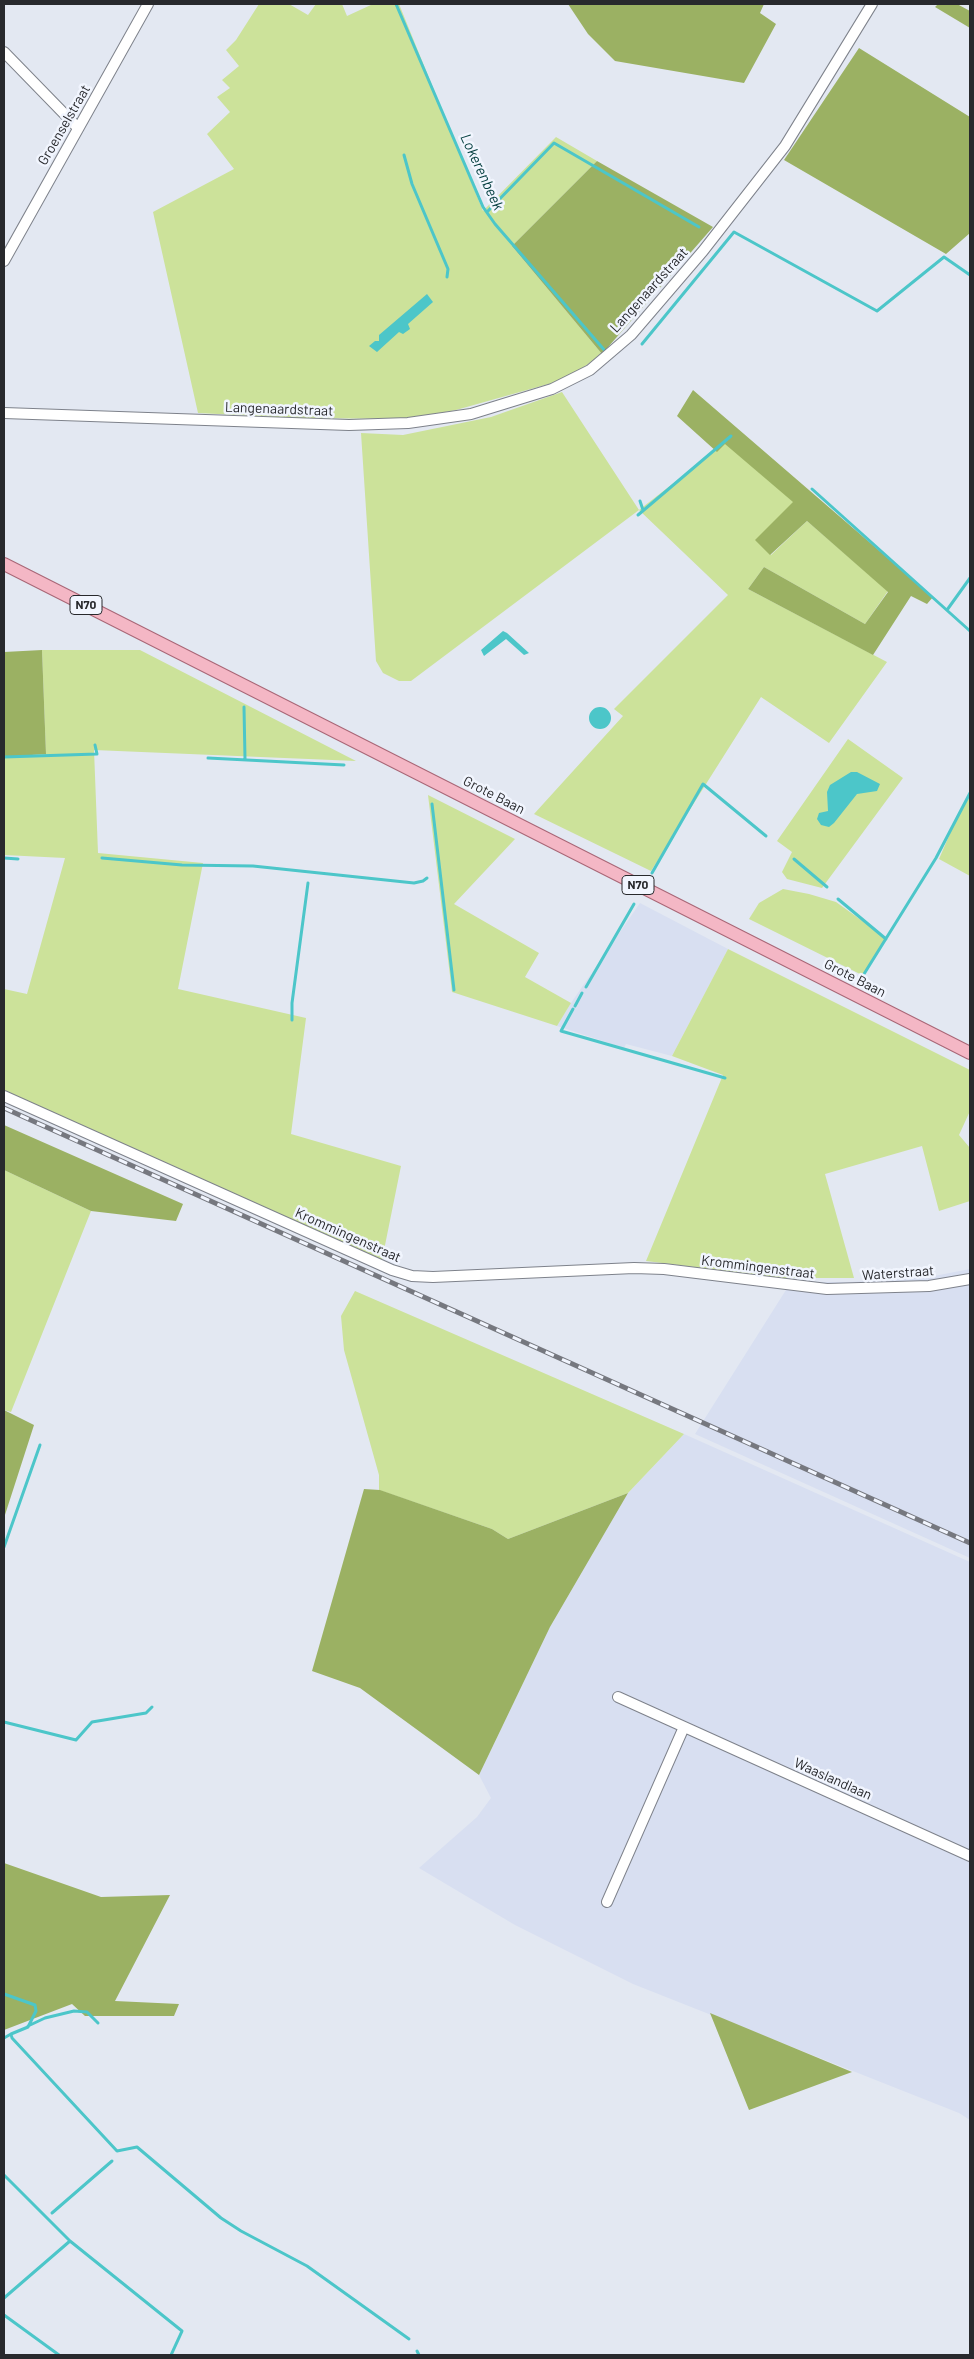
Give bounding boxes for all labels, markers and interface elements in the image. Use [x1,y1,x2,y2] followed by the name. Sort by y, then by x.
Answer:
[34,82,94,168] street label: Groenselstraat
[456,131,508,213] water label: Lokerenbeek
[607,244,691,336] street label: Langenaardstraat
[225,399,333,419] street label: Langenaardstraat
[70,596,102,614] road number: N70
[460,772,528,818] street label: Grote Baan
[622,876,654,894] road number: N70
[821,955,889,1001] street label: Grote Baan
[292,1204,404,1266] street label: Krommingenstraat
[700,1252,816,1282] street label: Krommingenstraat
[861,1262,935,1284] street label: Waterstraat
[792,1754,874,1804] street label: Waaslandlaan

